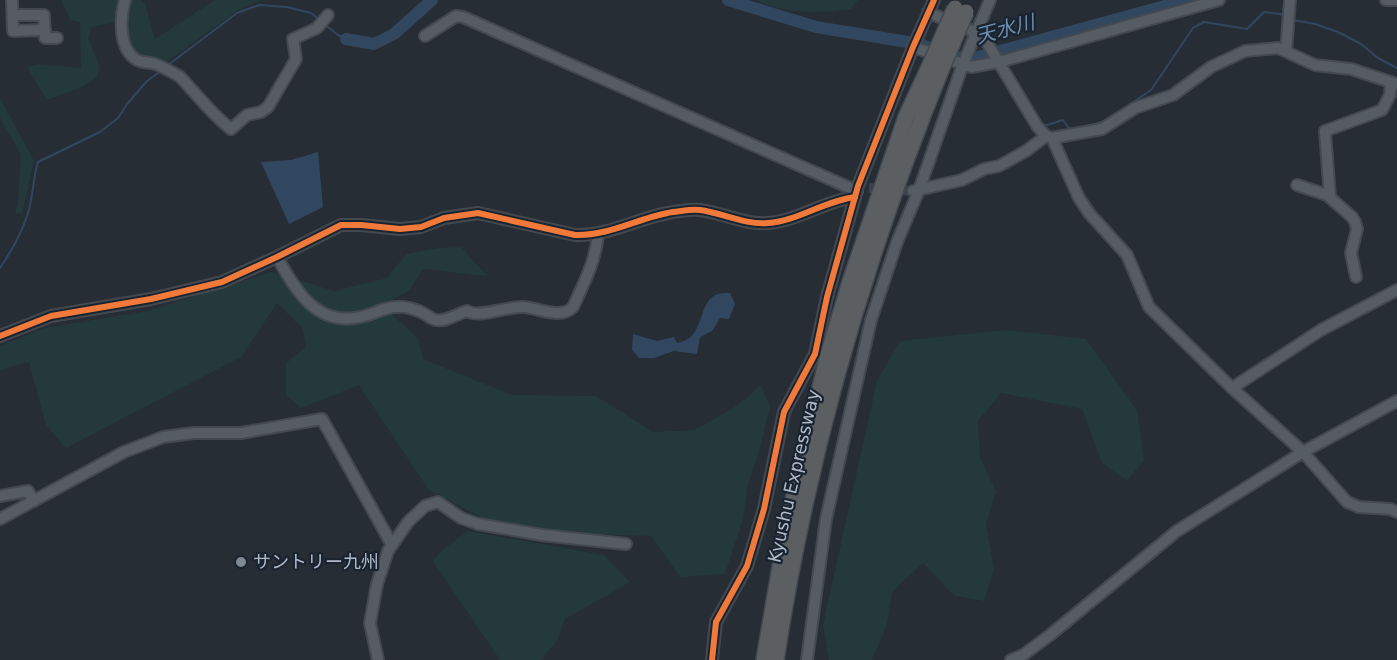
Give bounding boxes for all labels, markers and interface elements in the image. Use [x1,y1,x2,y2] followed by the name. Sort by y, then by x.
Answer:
[973,9,1039,48] water label: 天水川
[763,387,824,565] street label: Kyushu Expressway
[253,551,379,572] place label: サントリー九州
[234,555,248,569] marker: サントリー九州

